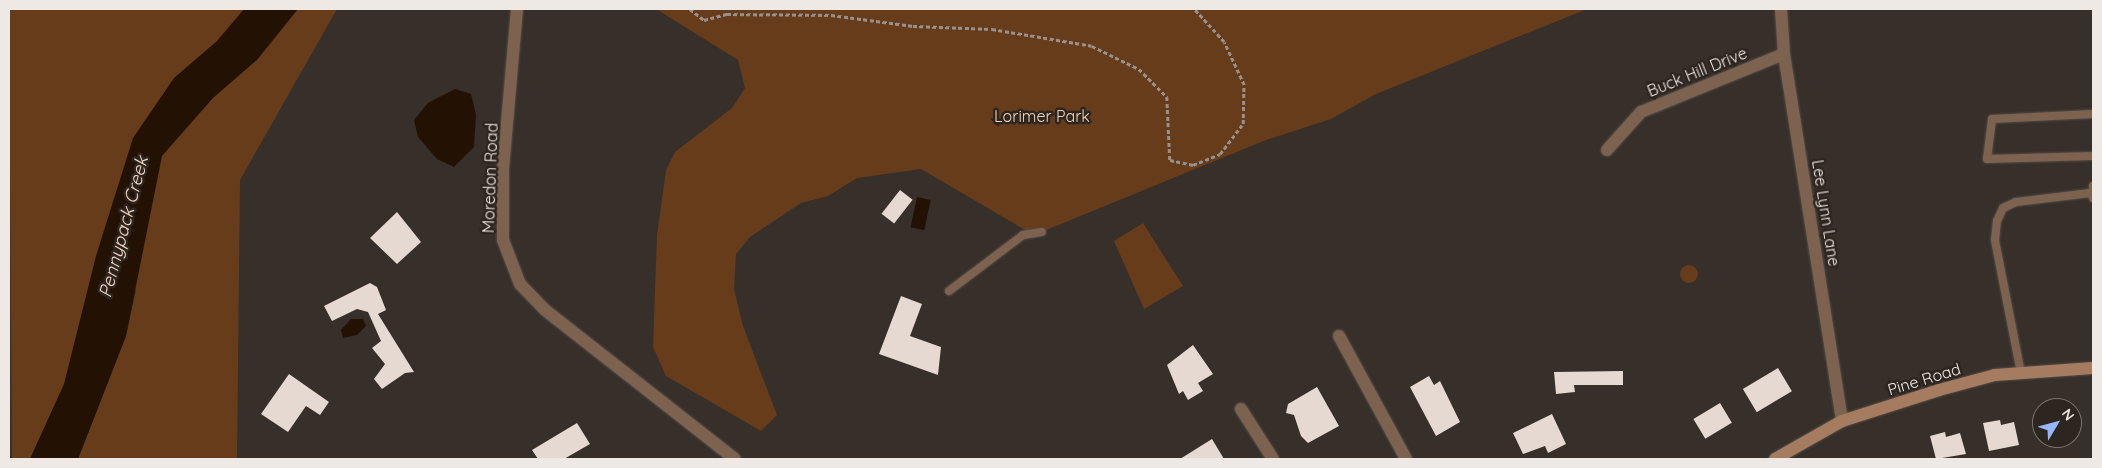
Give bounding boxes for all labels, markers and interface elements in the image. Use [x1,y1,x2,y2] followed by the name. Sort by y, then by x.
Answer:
[1644,43,1750,101] street label: Buck Hill Drive
[994,106,1090,126] park label: Lorimer Park
[478,122,502,234] street label: Moredon Road
[95,154,153,300] water label: Pennypack Creek
[1808,158,1844,268] street label: Lee Lynn Lane
[1885,359,1963,399] street label: Pine Road
[2032,398,2082,448] north arrow
[2058,405,2078,424] text: N

